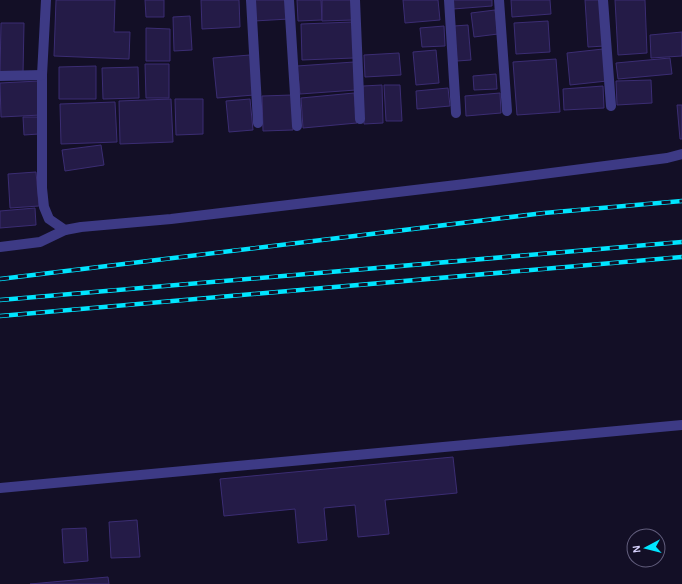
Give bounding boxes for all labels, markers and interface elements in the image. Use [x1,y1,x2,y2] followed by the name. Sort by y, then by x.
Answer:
[626,528,666,568] north arrow
[631,545,642,554] text: N

